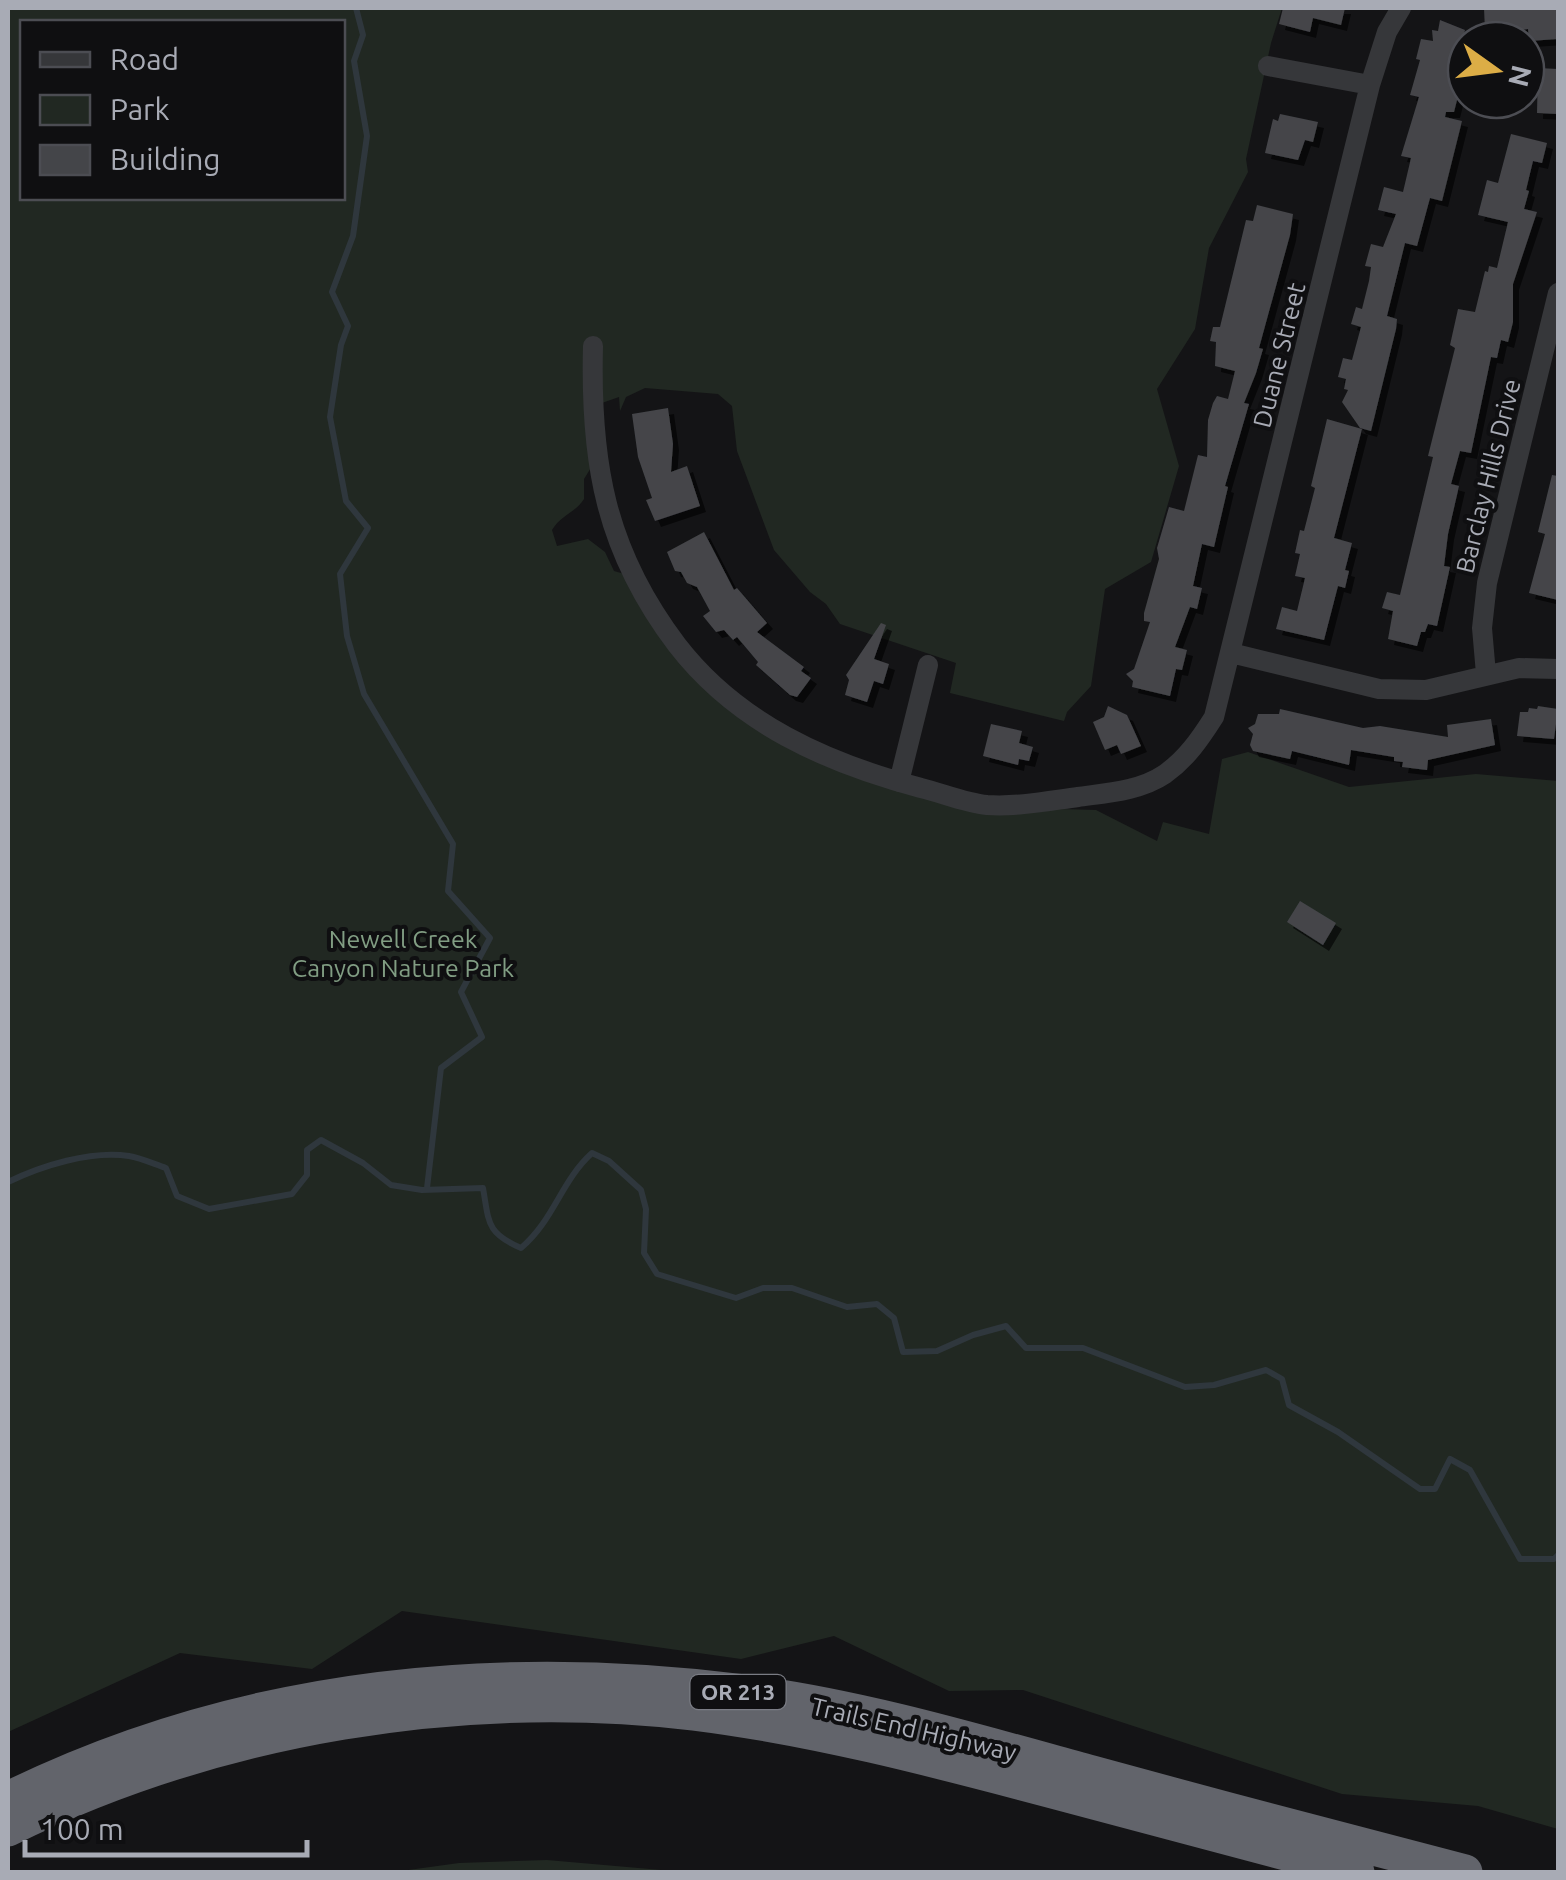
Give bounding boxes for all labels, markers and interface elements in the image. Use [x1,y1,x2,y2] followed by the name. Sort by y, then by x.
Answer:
[20,20,345,200] legend
[1446,20,1546,120] north arrow
[110,42,179,76] text: Road
[1503,62,1538,90] text: N
[110,92,170,126] text: Park
[110,142,221,176] text: Building
[1247,279,1311,430] street label: Duane Street
[1450,376,1526,576] street label: Barclay Hills Drive
[292,925,515,982] park label: Newell Creek Canyon Nature Park
[690,1675,786,1709] road number: OR 213
[809,1692,1019,1766] street label: Trails End Highway
[25,1795,308,1857] scale bar
[40,1812,124,1846] text: 100 m

